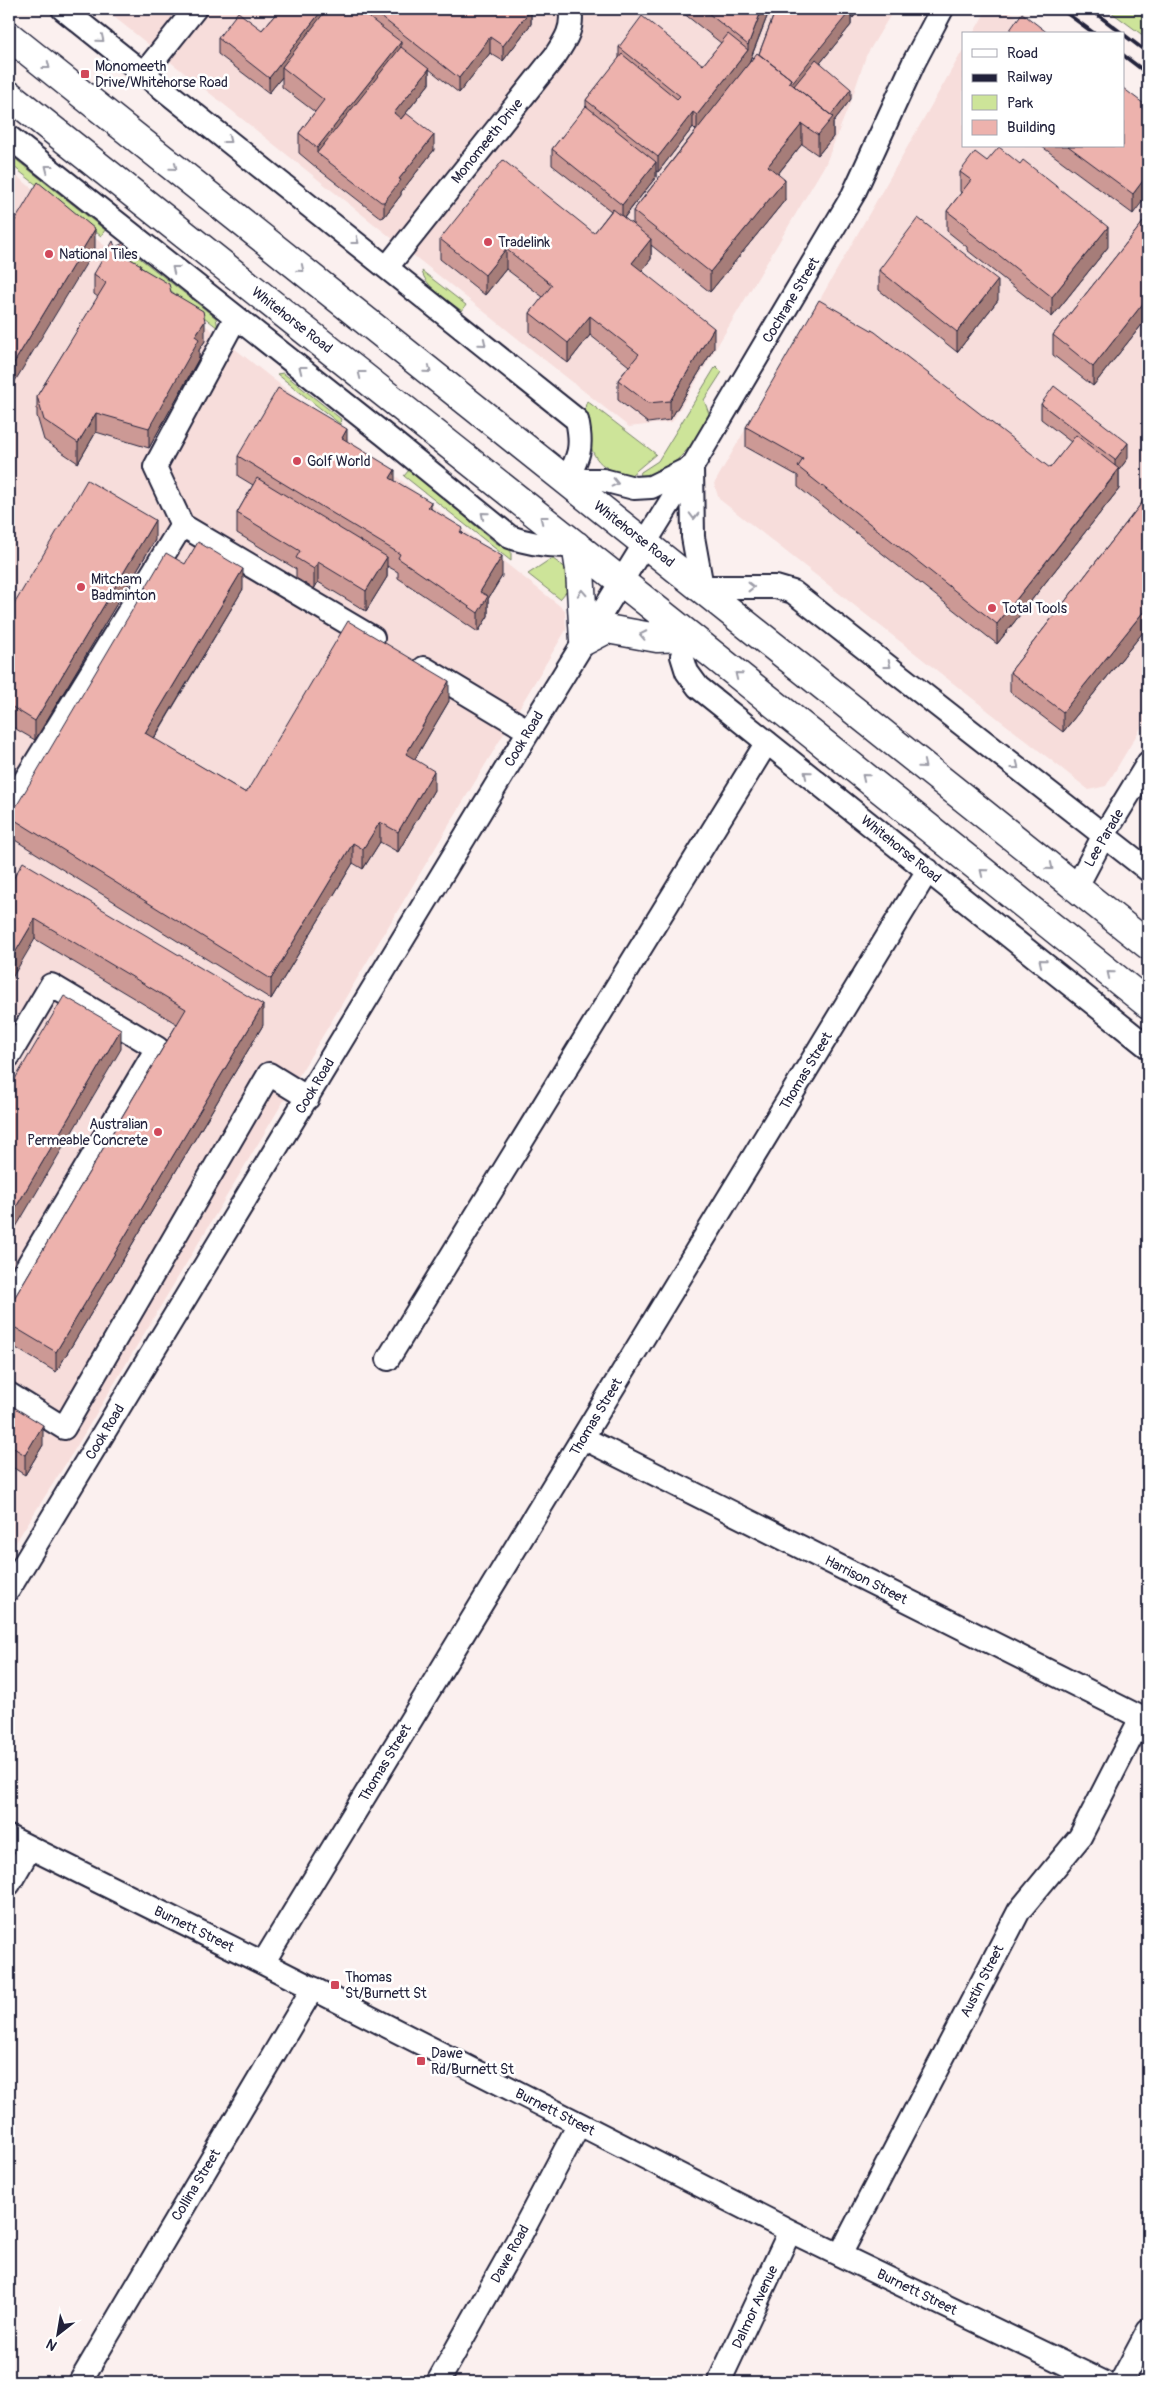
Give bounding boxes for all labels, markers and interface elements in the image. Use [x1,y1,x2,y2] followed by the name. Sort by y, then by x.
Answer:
[962,32,1124,148] legend
[95,34,104,42] one-way arrow
[1007,44,1038,63] text: Road
[95,58,228,91] place label: Monomeeth Drive/Whitehorse Road
[41,61,50,69] one-way arrow
[79,68,91,80] marker: Monomeeth Drive/Whitehorse Road
[1007,68,1053,87] text: Railway
[1007,94,1034,113] text: Park
[448,95,526,187] street label: Monomeeth Drive
[1007,118,1055,137] text: Building
[223,135,232,144] one-way arrow
[168,162,177,170] one-way arrow
[44,164,53,173] one-way arrow
[498,234,550,251] place label: Tradelink
[350,236,359,244] one-way arrow
[482,236,494,248] marker: Tradelink
[59,246,138,263] place label: National Tiles
[43,248,55,260] marker: National Tiles
[759,254,823,346] street label: Cochrane Street
[295,263,304,271] one-way arrow
[172,266,181,274] one-way arrow
[248,283,336,357] street label: Whitehorse Road
[477,337,486,346] one-way arrow
[423,364,432,373] one-way arrow
[299,366,308,375] one-way arrow
[357,371,367,380] one-way arrow
[307,453,371,470] place label: Golf World
[291,455,303,467] marker: Golf World
[611,477,620,488] one-way arrow
[590,497,678,571] street label: Whitehorse Road
[480,512,489,521] one-way arrow
[688,512,699,520] one-way arrow
[540,516,549,524] one-way arrow
[91,571,156,604] place label: Mitcham Badminton
[75,581,87,593] marker: Mitcham Badminton
[748,582,755,592] one-way arrow
[576,588,587,596] one-way arrow
[1002,600,1068,617] place label: Total Tools
[986,602,998,614] marker: Total Tools
[639,630,647,641] one-way arrow
[882,660,891,668] one-way arrow
[735,672,744,680] one-way arrow
[501,708,547,770] street label: Cook Road
[918,760,927,769] one-way arrow
[1010,760,1019,768] one-way arrow
[804,771,813,780] one-way arrow
[861,773,870,782] one-way arrow
[1081,806,1127,870] street label: Lee Parade
[858,812,945,887] street label: Whitehorse Road
[1044,862,1053,870] one-way arrow
[980,869,989,878] one-way arrow
[1039,959,1048,967] one-way arrow
[1107,971,1116,979] one-way arrow
[776,1029,836,1113] street label: Thomas Street
[292,1055,338,1117] street label: Cook Road
[27,1116,148,1149] place label: Australian Permeable Concrete
[152,1126,164,1138] marker: Australian Permeable Concrete
[566,1375,626,1459] street label: Thomas Street
[82,1401,128,1463] street label: Cook Road
[822,1552,910,1608] street label: Harrison Street
[355,1721,415,1805] street label: Thomas Street
[151,1902,237,1956] street label: Burnett Street
[957,1942,1008,2020] street label: Austin Street
[345,1969,427,2002] place label: Thomas St/Burnett St
[329,1979,341,1991] marker: Thomas St/Burnett St
[431,2045,514,2078] place label: Dawe Rd/Burnett St
[415,2055,427,2067] marker: Dawe Rd/Burnett St
[512,2085,598,2139] street label: Burnett Street
[168,2146,224,2224] street label: Collina Street
[487,2222,533,2286] street label: Dawe Road
[728,2263,782,2351] street label: Dalmor Avenue
[874,2265,960,2319] street label: Burnett Street
[32,2308,82,2358] north arrow
[43,2335,60,2354] text: N

